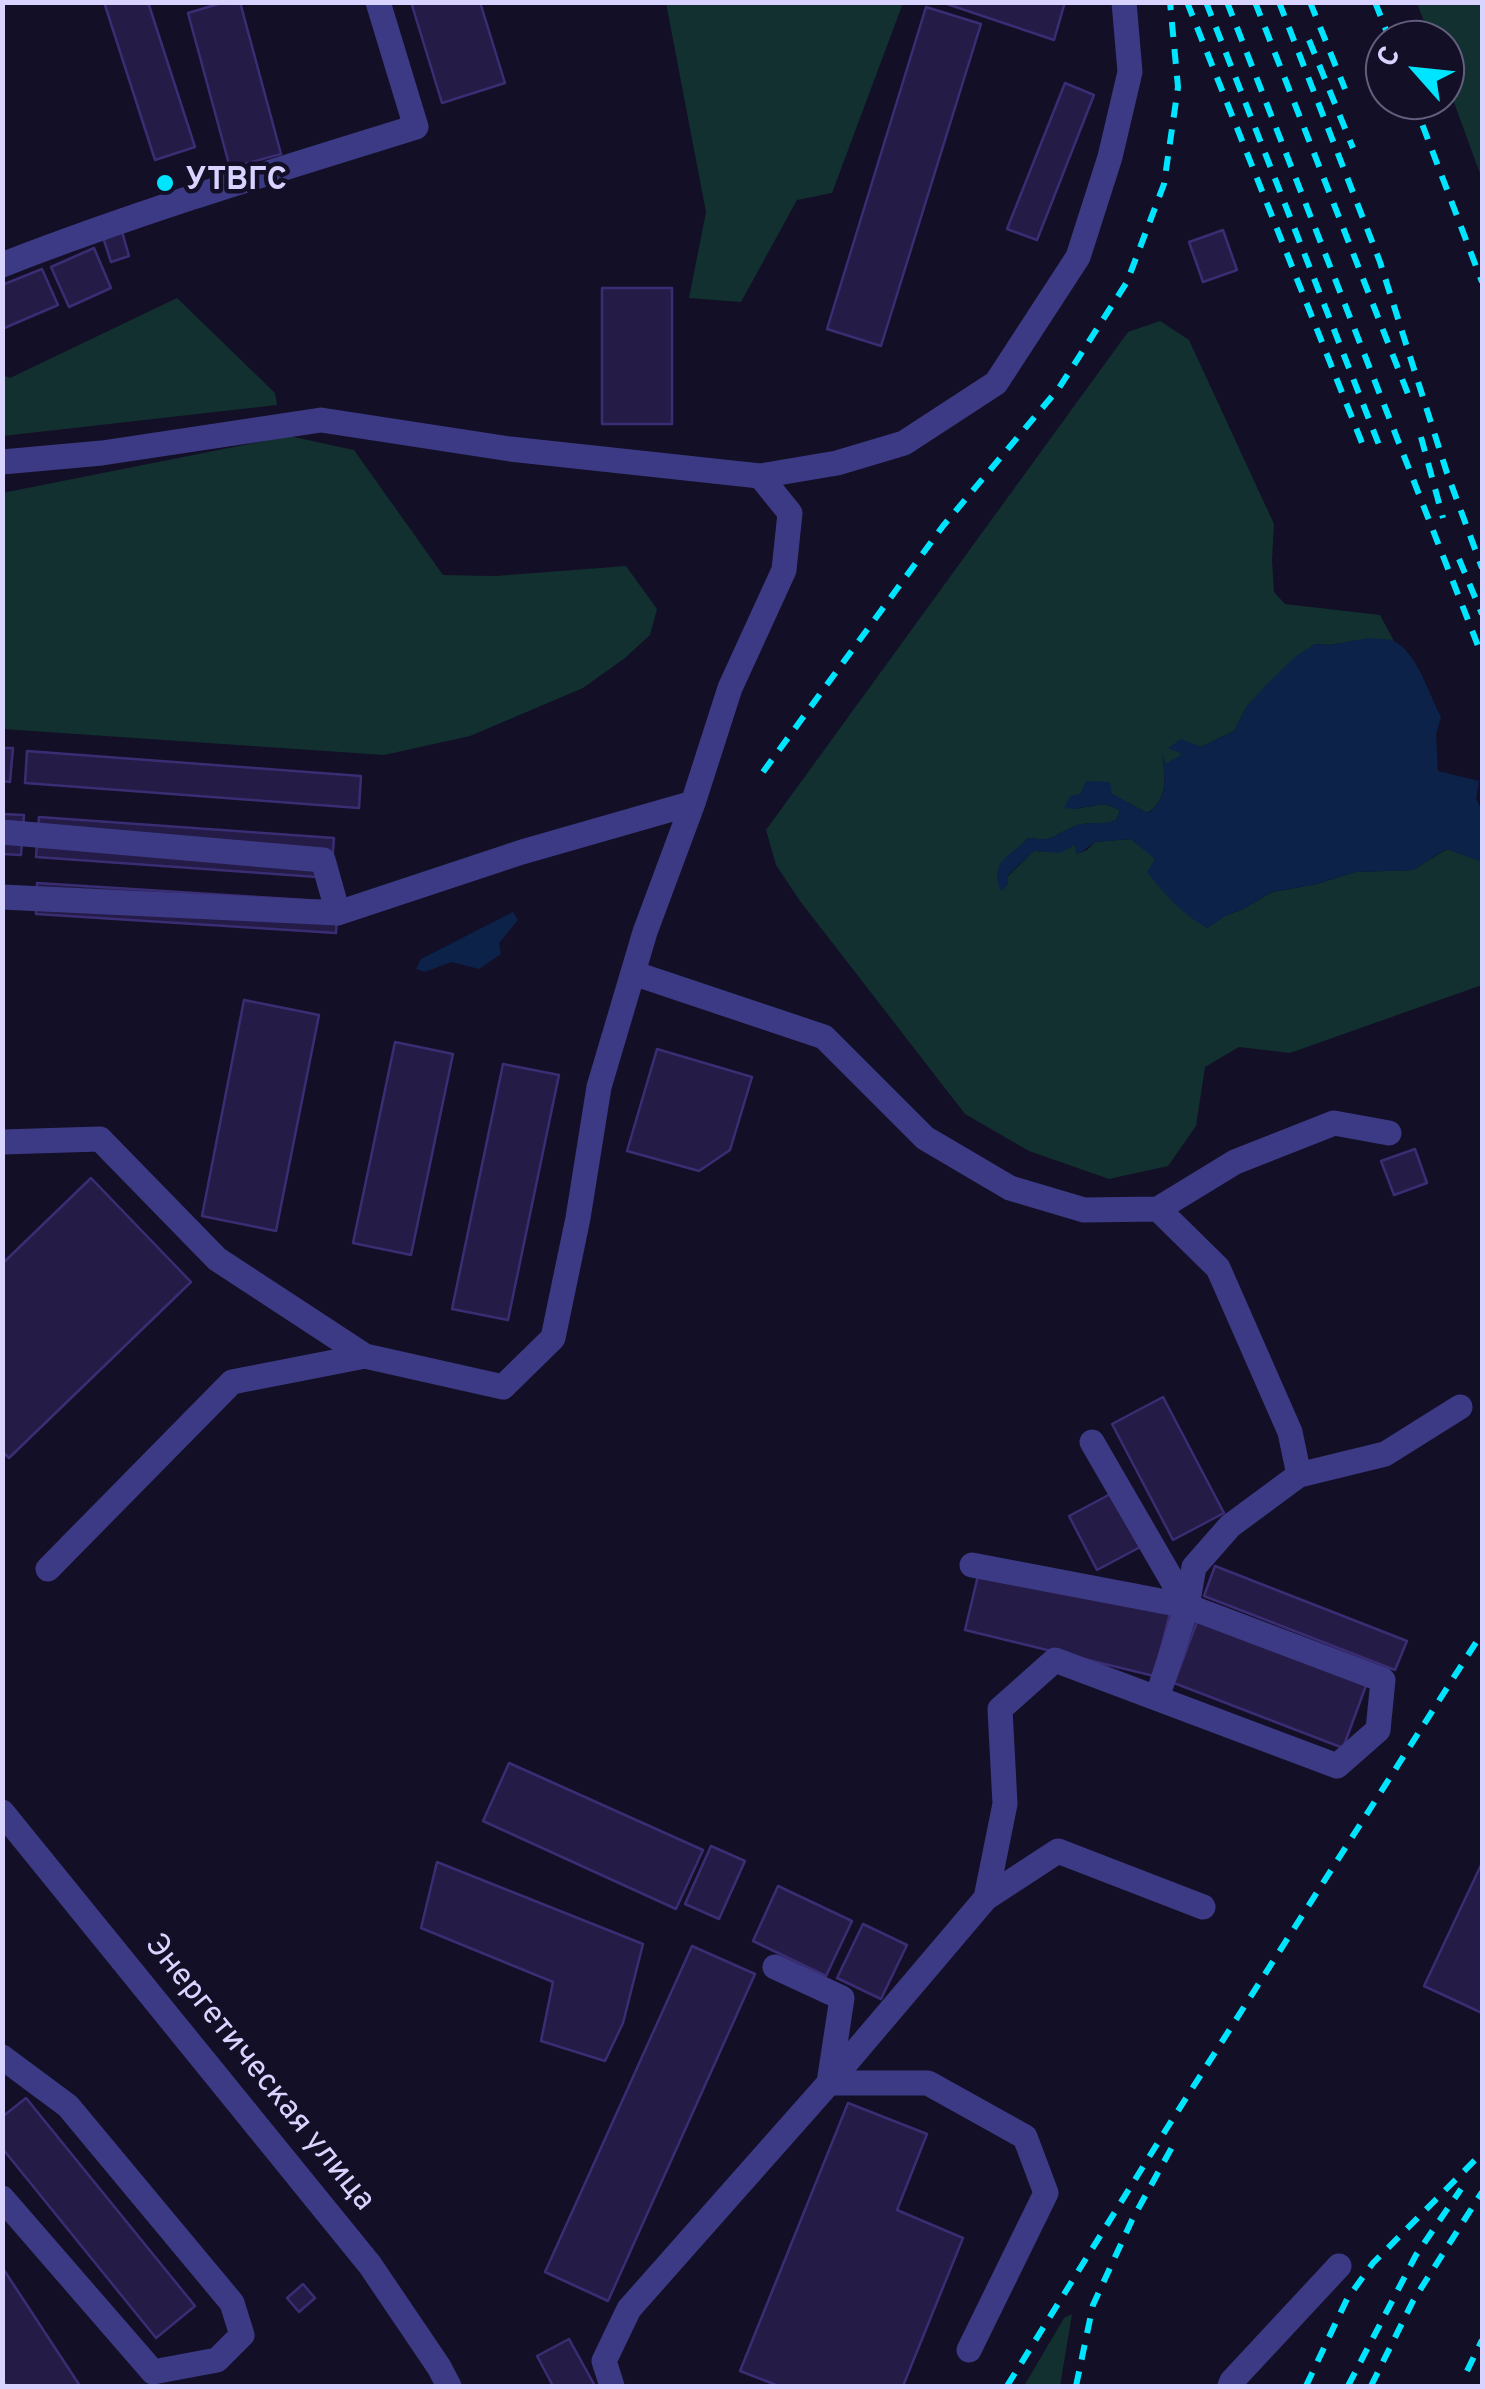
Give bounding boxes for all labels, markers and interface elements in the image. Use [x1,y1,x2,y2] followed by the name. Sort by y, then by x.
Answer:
[1365,20,1465,120] north arrow
[1370,41,1410,73] text: С
[185,164,287,202] place label: УТВГС
[154,172,176,194] marker: УТВГС
[135,1928,381,2220] street label: Энергетическая улица

